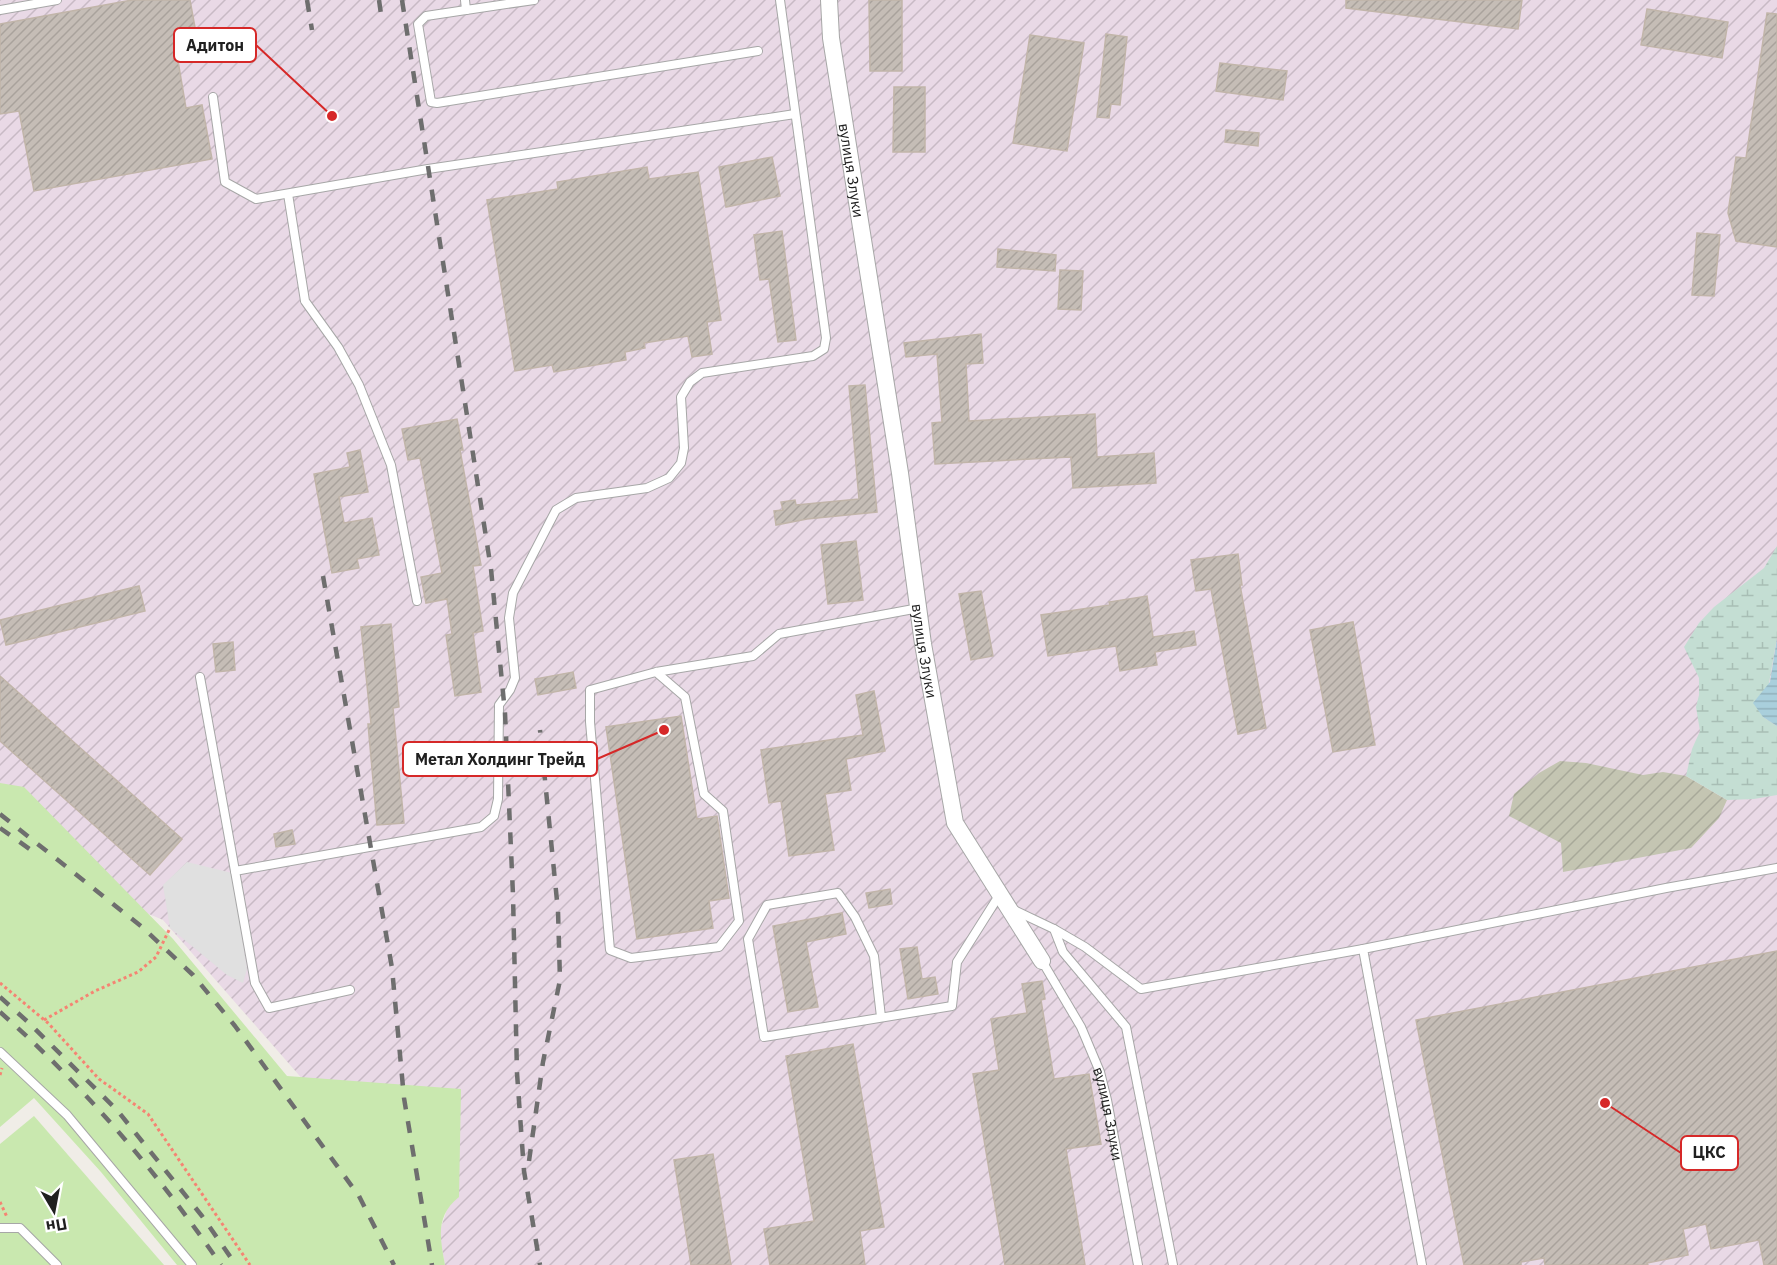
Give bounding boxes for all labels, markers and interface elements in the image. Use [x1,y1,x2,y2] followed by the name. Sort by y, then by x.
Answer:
[174,28,256,62] callout: Адитон
[186,35,244,55] text: Адитон
[835,122,869,219] street label: вулиця Злуки
[908,602,942,699] street label: вулиця Злуки
[403,742,597,776] callout: Метал Холдинг Трейд
[415,749,586,769] text: Метал Холдинг Трейд
[1089,1064,1128,1162] street label: вулиця Злуки
[1681,1136,1738,1170] callout: ЦКС
[1692,1142,1726,1162] text: ЦКС
[24,1181,84,1241] north arrow
[44,1214,69,1237] text: Пн

